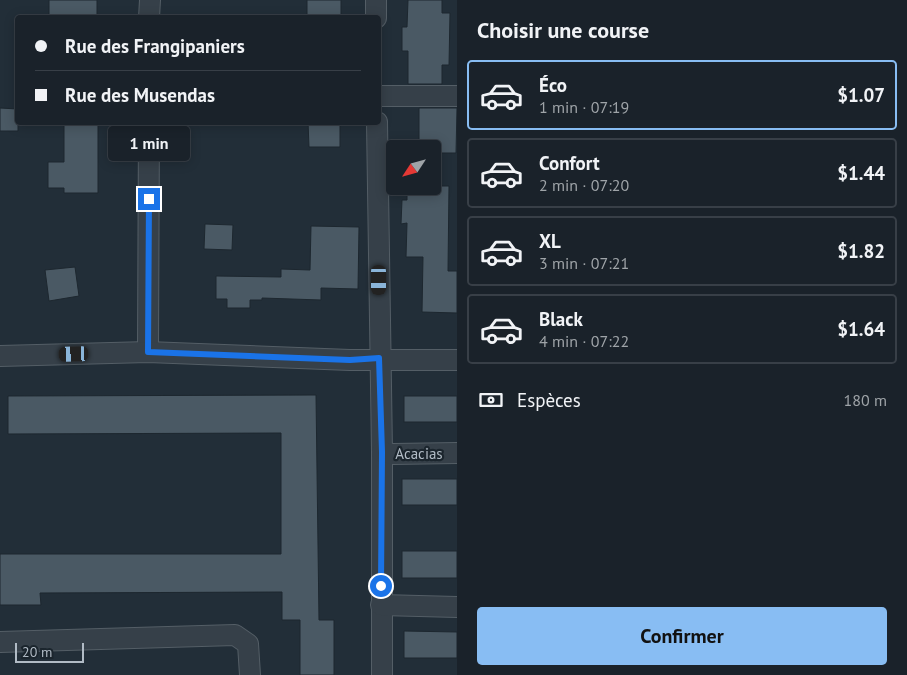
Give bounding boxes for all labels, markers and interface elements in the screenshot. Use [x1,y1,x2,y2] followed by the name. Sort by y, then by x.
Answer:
[477,16,649,44] text: Choisir une course
[65,34,245,58] text: Rue des Frangipaniers
[479,73,524,118] icon: car
[539,73,567,97] text: Éco
[65,83,215,107] text: Rue des Musendas
[837,83,885,107] text: $1.07
[539,97,629,117] text: 1 min · 07:19
[108,126,190,162] callout: 1 min
[129,133,169,153] text: 1 min
[386,140,441,195] north arrow
[386,140,441,195] map controls
[479,151,524,196] icon: car
[539,151,600,175] text: Confort
[837,161,885,185] text: $1.44
[539,175,629,195] text: 2 min · 07:20
[138,188,160,210] route end
[479,229,524,274] icon: car
[539,229,561,253] text: XL
[837,239,885,263] text: $1.82
[539,253,629,273] text: 3 min · 07:21
[371,265,386,295] car
[479,307,524,352] icon: car
[539,307,583,331] text: Black
[837,317,885,341] text: $1.64
[539,331,629,351] text: 4 min · 07:22
[58,346,89,362] car
[477,386,505,414] icon: cash
[517,388,581,412] text: Espèces
[844,390,887,410] text: 180 m
[395,444,443,463] street label: Acacias
[370,575,392,597] route start
[477,607,887,665] button: Confirmer
[15,640,84,663] scale bar
[22,643,52,661] text: 20 m

